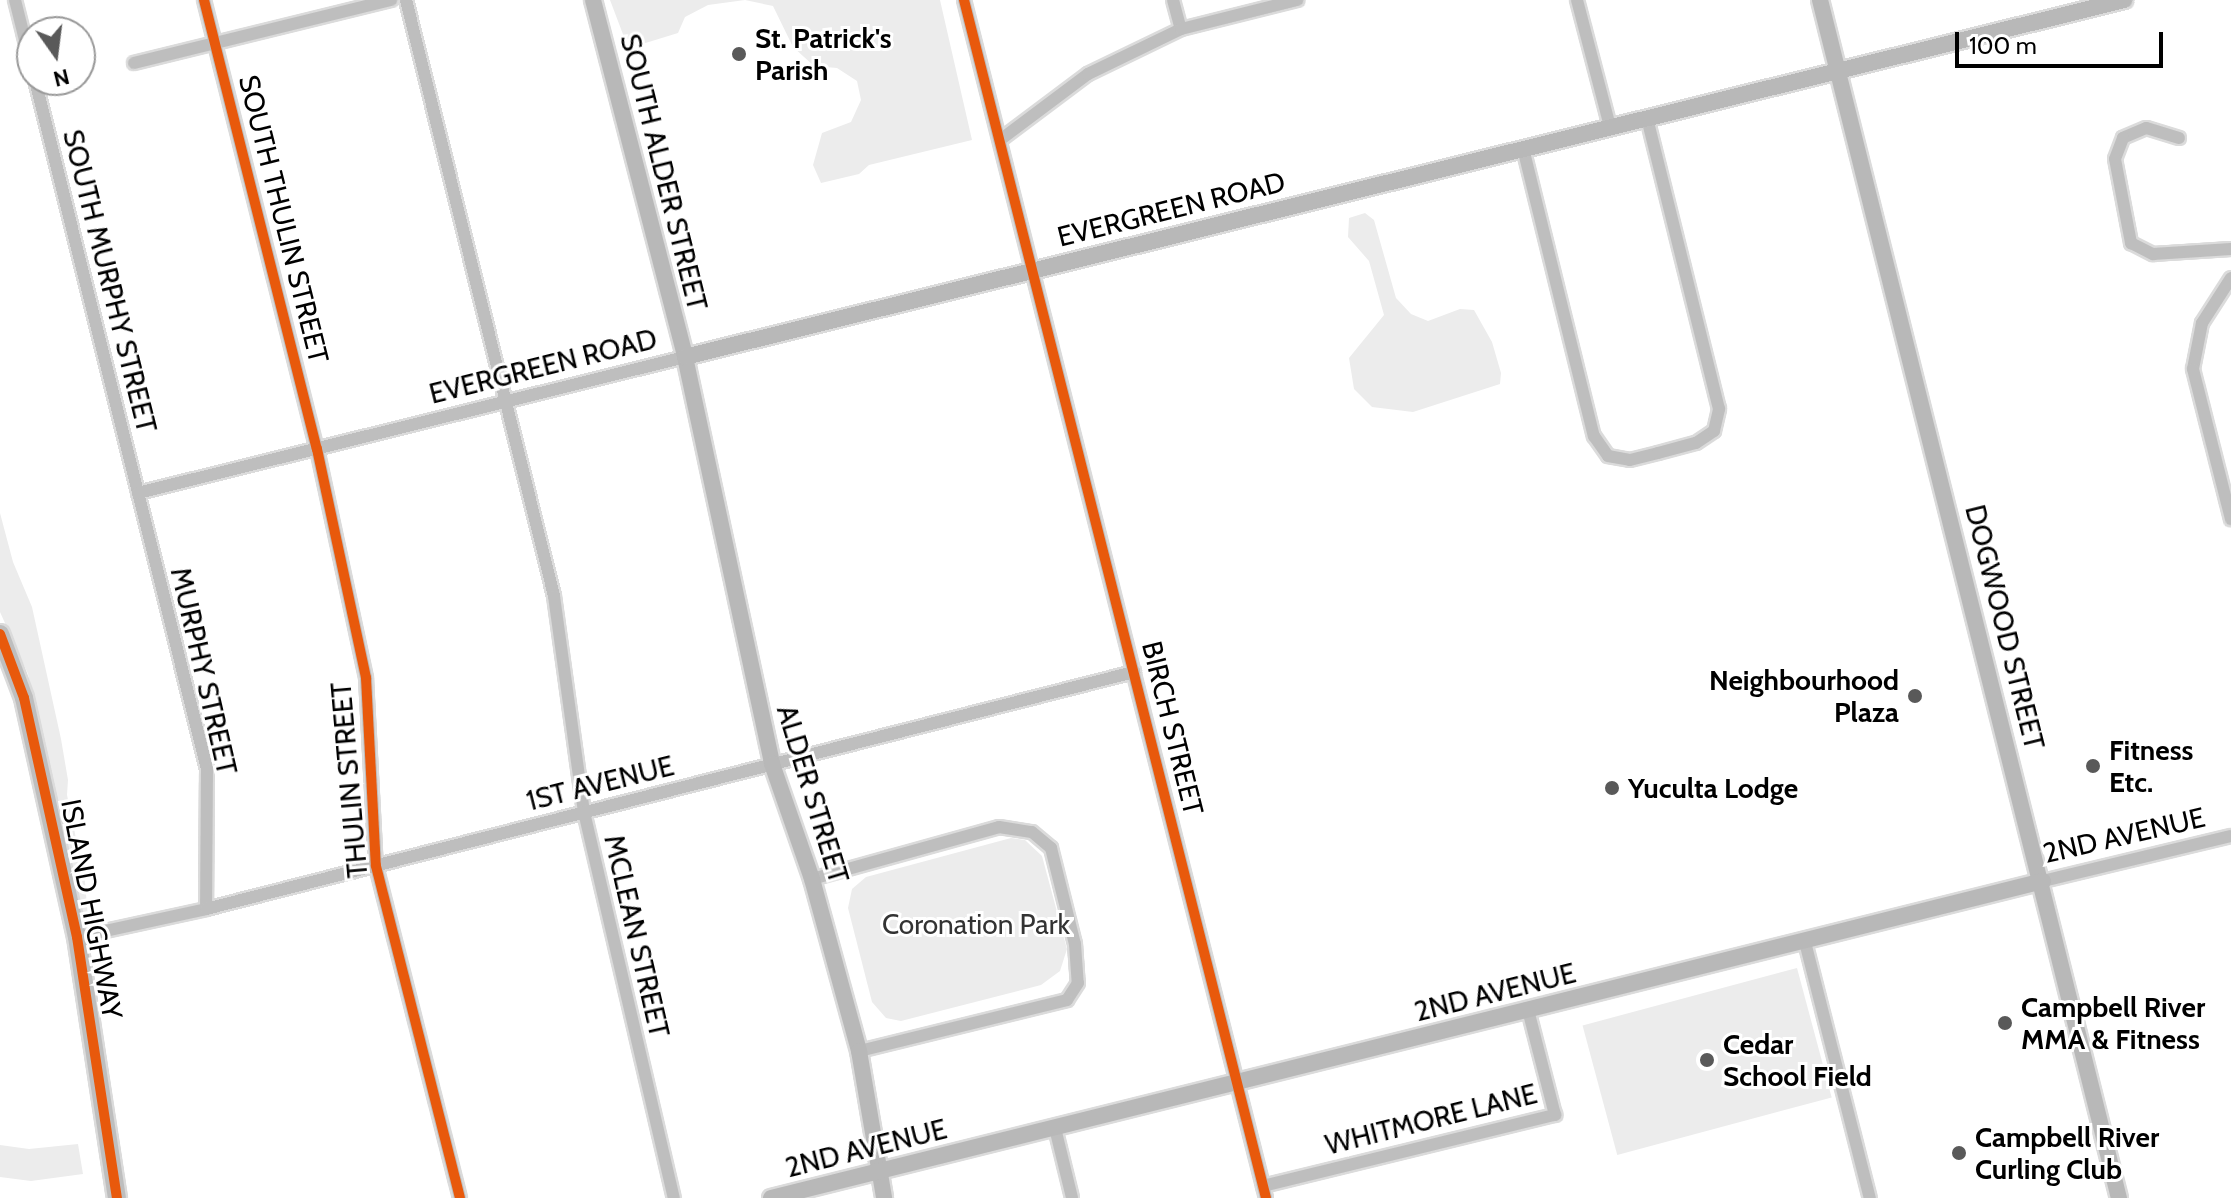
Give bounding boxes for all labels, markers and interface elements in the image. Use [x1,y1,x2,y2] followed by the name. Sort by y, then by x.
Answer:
[16,16,96,96] north arrow
[1959,16,2167,66] scale bar
[755,21,892,87] place label: St. Patrick's Parish
[613,30,715,314] street label: SOUTH ALDER STREET
[1969,31,2037,60] text: 100 m
[730,45,748,63] marker: St. Patrick's Parish
[51,63,72,93] text: N
[232,72,336,366] street label: SOUTH THULIN STREET
[56,126,164,436] street label: SOUTH MURPHY STREET
[1054,164,1288,254] street label: EVERGREEN ROAD
[426,321,660,411] street label: EVERGREEN ROAD
[1958,501,2052,753] street label: DOGWOOD STREET
[164,564,244,778] street label: MURPHY STREET
[1135,637,1211,819] street label: BIRCH STREET
[1709,663,1899,729] place label: Neighbourhood Plaza
[324,681,374,879] street label: THULIN STREET
[1906,687,1924,705] marker: Neighbourhood Plaza
[770,701,856,887] street label: ALDER STREET
[2109,733,2193,799] place label: Fitness Etc.
[523,748,677,818] street label: 1ST AVENUE
[2084,757,2102,775] marker: Fitness Etc.
[1628,771,1798,805] place label: Yuculta Lodge
[1603,779,1621,797] marker: Yuculta Lodge
[54,796,130,1022] street label: ISLAND HIGHWAY
[2040,800,2208,870] street label: 2ND AVENUE
[597,831,677,1041] street label: MCLEAN STREET
[882,907,1070,941] park label: Coronation Park
[1411,956,1579,1028] street label: 2ND AVENUE
[2021,990,2205,1056] place label: Campbell River MMA & Fitness
[1996,1014,2014,1032] marker: Campbell River MMA & Fitness
[1723,1027,1872,1093] place label: Cedar School Field
[1698,1051,1716,1069] marker: Cedar School Field
[1322,1076,1540,1162] street label: WHITMORE LANE
[782,1112,950,1184] street label: 2ND AVENUE
[1975,1120,2159,1186] place label: Campbell River Curling Club
[1950,1144,1968,1162] marker: Campbell River Curling Club

